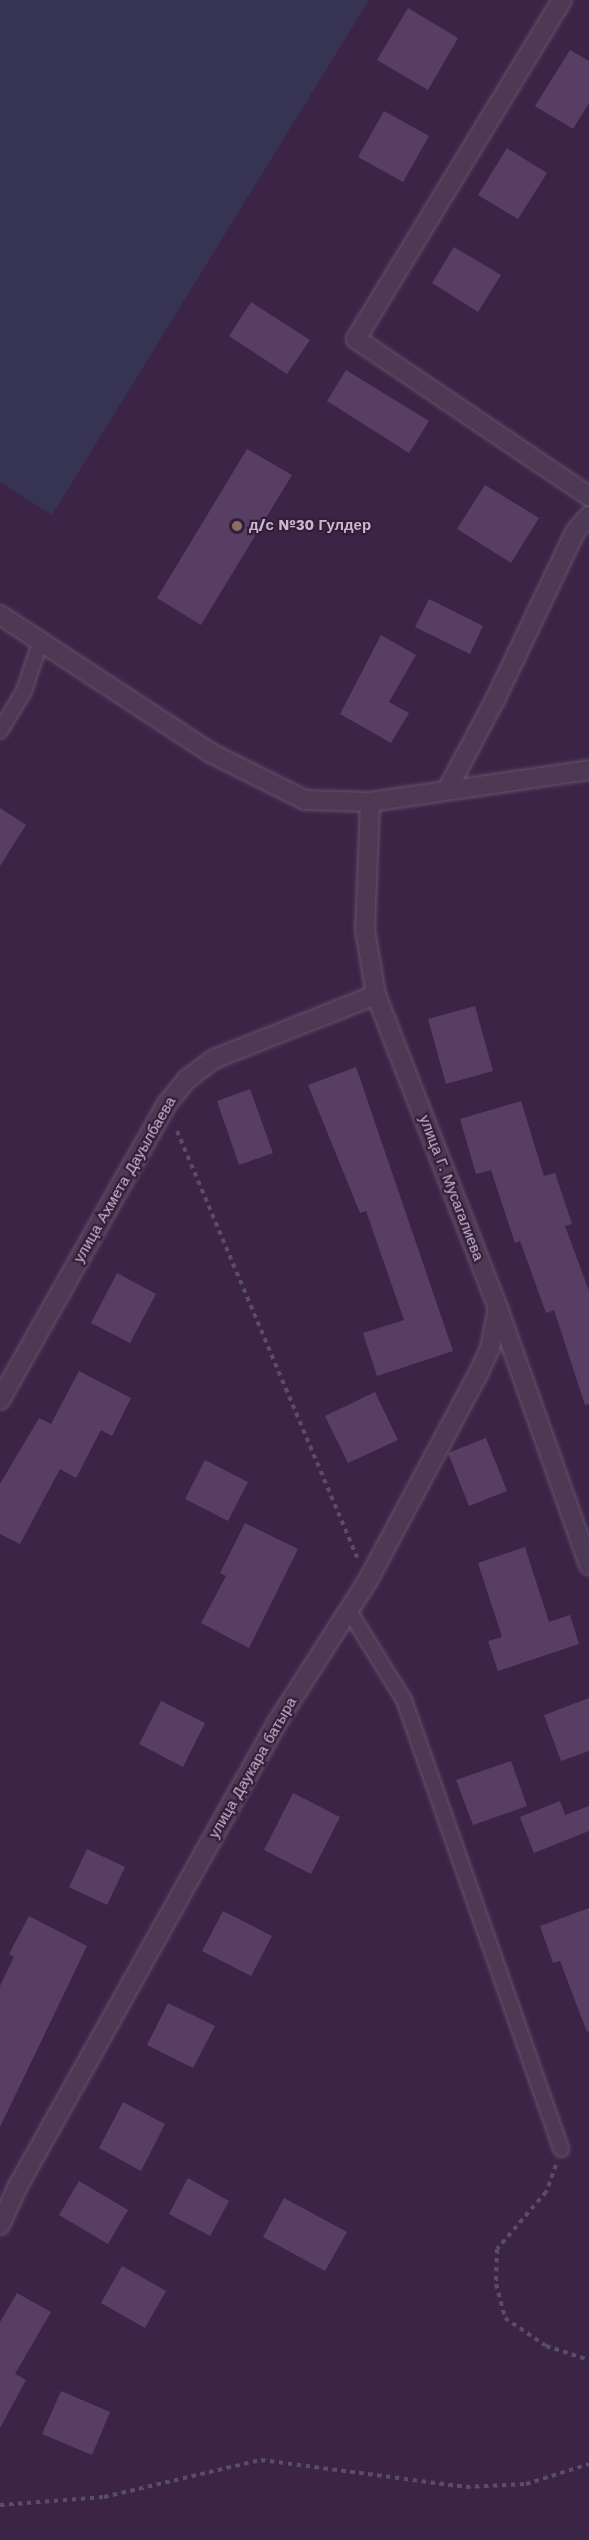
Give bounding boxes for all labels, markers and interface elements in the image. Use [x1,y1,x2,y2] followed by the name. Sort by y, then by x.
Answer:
[249,517,371,535] place label: д/с №30 Гулдер
[230,519,244,533] marker: д/с №30 Гулдер
[70,1094,180,1266] street label: улица Ахмета Дауылбаева
[415,1113,487,1263] street label: улица Г. Мусагалиева
[205,1694,301,1842] street label: улица Даукара батыра

